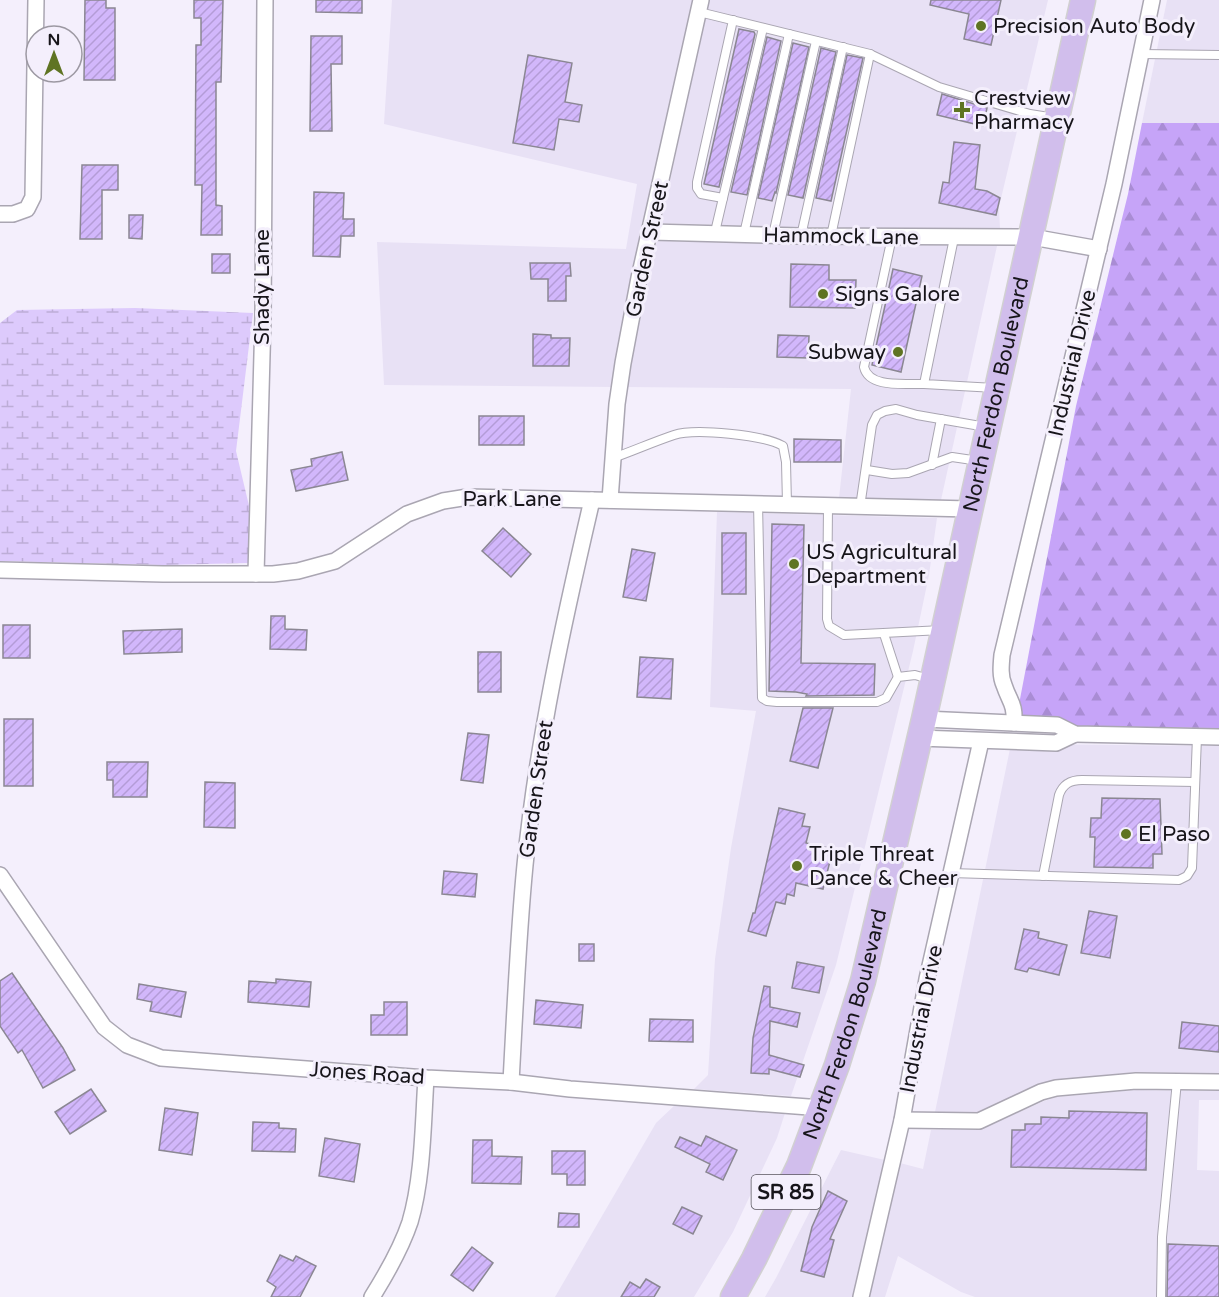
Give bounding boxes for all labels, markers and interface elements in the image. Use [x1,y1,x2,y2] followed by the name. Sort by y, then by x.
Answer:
[993,14,1195,39] place label: Precision Auto Body
[974,19,988,33] marker: Precision Auto Body
[24,24,84,84] north arrow
[48,30,60,50] text: N
[974,86,1074,135] place label: Crestview Pharmacy
[955,103,969,117] marker: Crestview Pharmacy
[621,179,674,320] street label: Garden Street
[763,223,919,250] street label: Hammock Lane
[250,229,275,345] street label: Shady Lane
[958,274,1034,515] street label: North Ferdon Boulevard
[835,282,960,307] place label: Signs Galore
[816,287,830,301] marker: Signs Galore
[1043,287,1102,439] street label: Industrial Drive
[808,340,886,365] place label: Subway
[891,345,905,359] marker: Subway
[463,487,562,512] street label: Park Lane
[806,540,957,589] place label: US Agricultural Department
[787,557,801,571] marker: US Agricultural Department
[514,719,559,860] street label: Garden Street
[1138,822,1210,847] place label: El Paso
[1119,827,1133,841] marker: El Paso
[809,842,958,891] place label: Triple Threat Dance & Cheer
[790,859,804,873] marker: Triple Threat Dance & Cheer
[798,907,892,1143] street label: North Ferdon Boulevard
[895,943,948,1095] street label: Industrial Drive
[308,1057,425,1090] street label: Jones Road
[752,1175,820,1209] road number: SR 85

